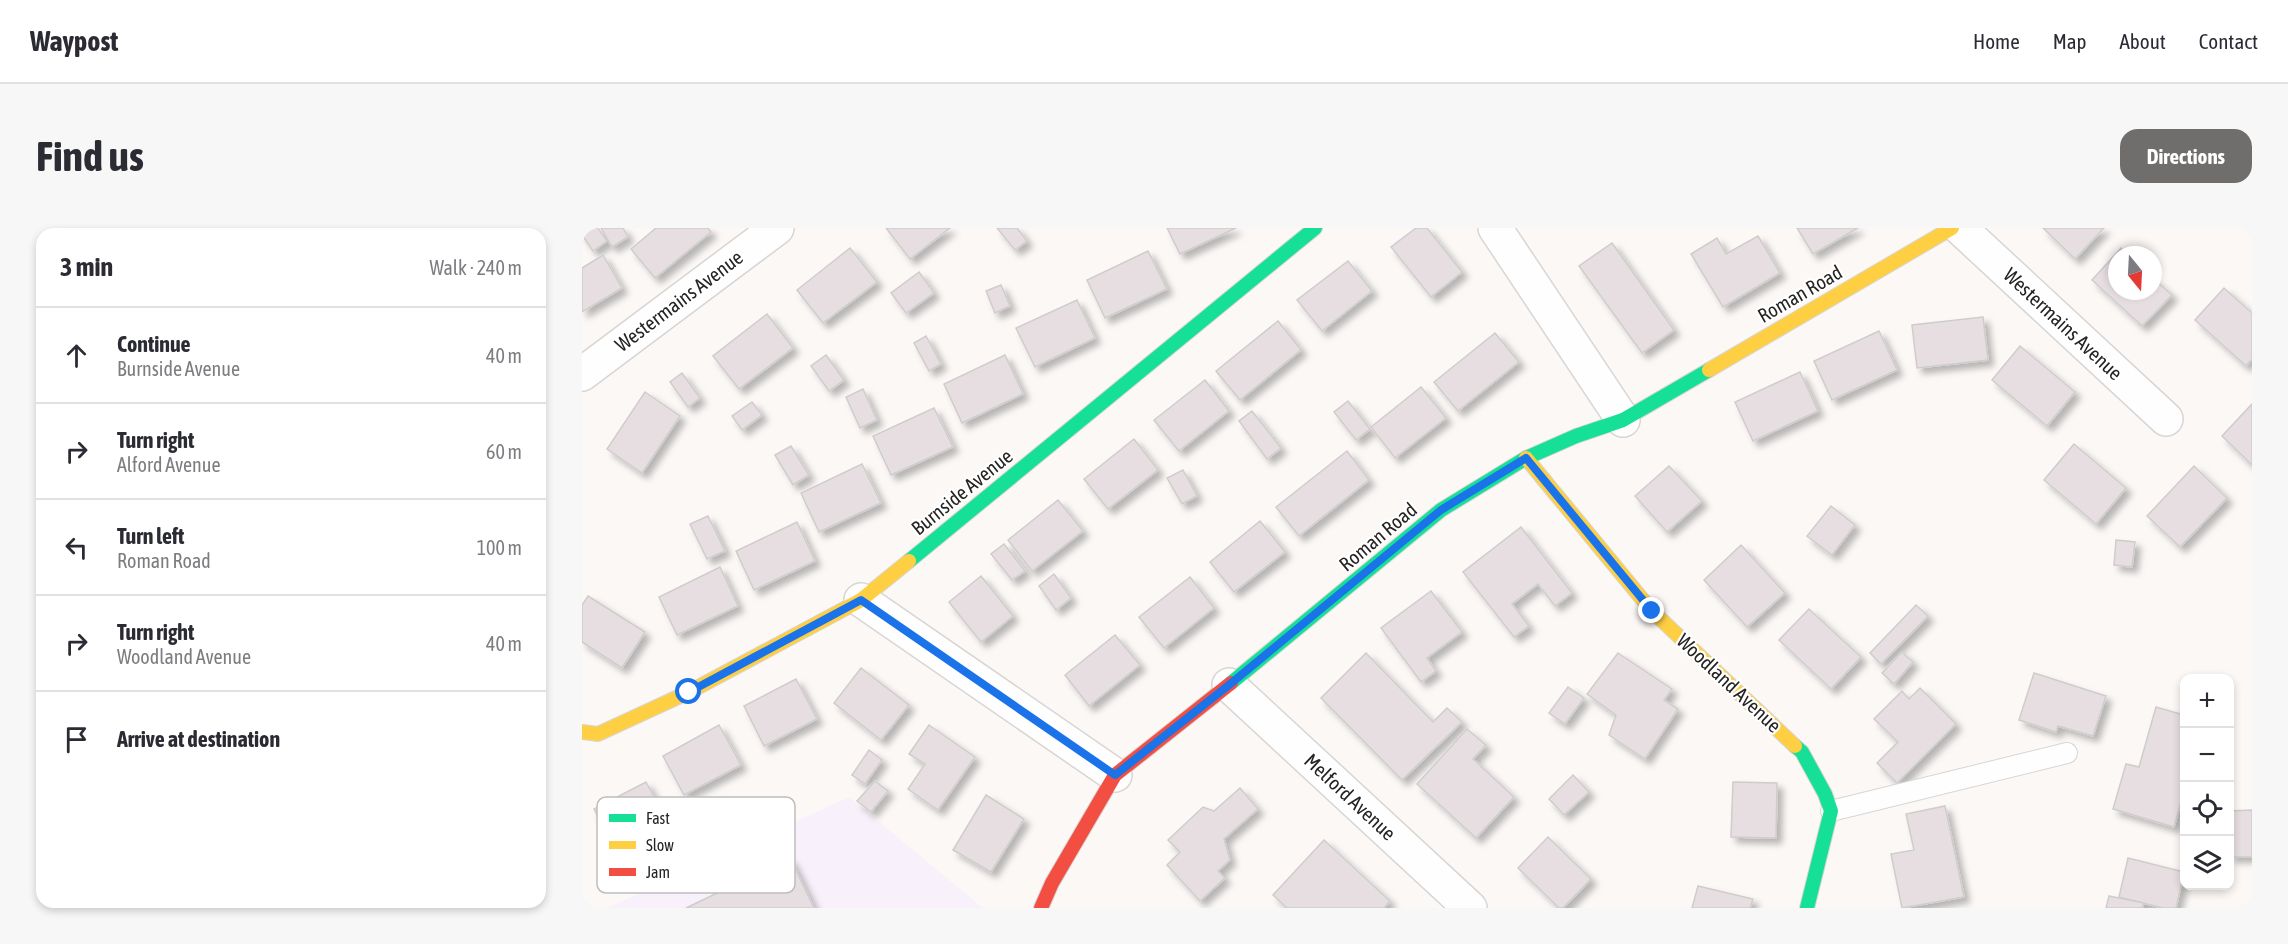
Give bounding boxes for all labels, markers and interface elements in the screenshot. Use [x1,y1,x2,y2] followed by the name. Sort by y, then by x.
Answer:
[30,25,118,57] text: Waypost
[1973,29,2020,53] text: Home
[2053,29,2087,53] text: Map
[2120,29,2166,53] text: About
[2199,29,2258,53] text: Contact
[2120,129,2252,183] button: Directions
[36,132,144,180] text: Find us
[610,245,747,356] street label: Westermains Avenue
[2108,246,2162,300] north arrow
[60,252,113,282] text: 3 min
[430,256,522,279] text: Walk · 240 m
[1753,260,1846,327] street label: Roman Road
[1999,263,2127,384] street label: Westermains Avenue
[117,331,191,357] text: Continue
[60,339,93,372] icon: ahead
[486,344,522,367] text: 40 m
[117,357,240,380] text: Burnside Avenue
[117,427,194,453] text: Turn right
[60,435,93,468] icon: right
[486,440,522,463] text: 60 m
[907,444,1017,539] street label: Burnside Avenue
[117,453,221,476] text: Alford Avenue
[1334,498,1421,576] street label: Roman Road
[117,523,184,549] text: Turn left
[60,531,93,564] icon: left
[477,536,522,559] text: 100 m
[117,549,211,572] text: Roman Road
[1638,597,1664,623] route end
[117,619,194,645] text: Turn right
[60,627,93,660] icon: right
[1672,629,1786,737] street label: Woodland Avenue
[486,632,522,655] text: 40 m
[117,645,251,668] text: Woodland Avenue
[2180,674,2234,890] map controls
[2180,674,2234,728] button: +
[675,678,701,704] route start
[60,723,93,756] icon: arrive
[117,726,280,752] text: Arrive at destination
[2180,728,2234,782] button: −
[1300,749,1401,845] street label: Melford Avenue
[2180,782,2234,836] button: locate
[597,797,795,893] legend
[646,809,670,827] text: Fast
[646,836,674,854] text: Slow
[2180,836,2234,890] button: layers
[646,863,670,881] text: Jam

